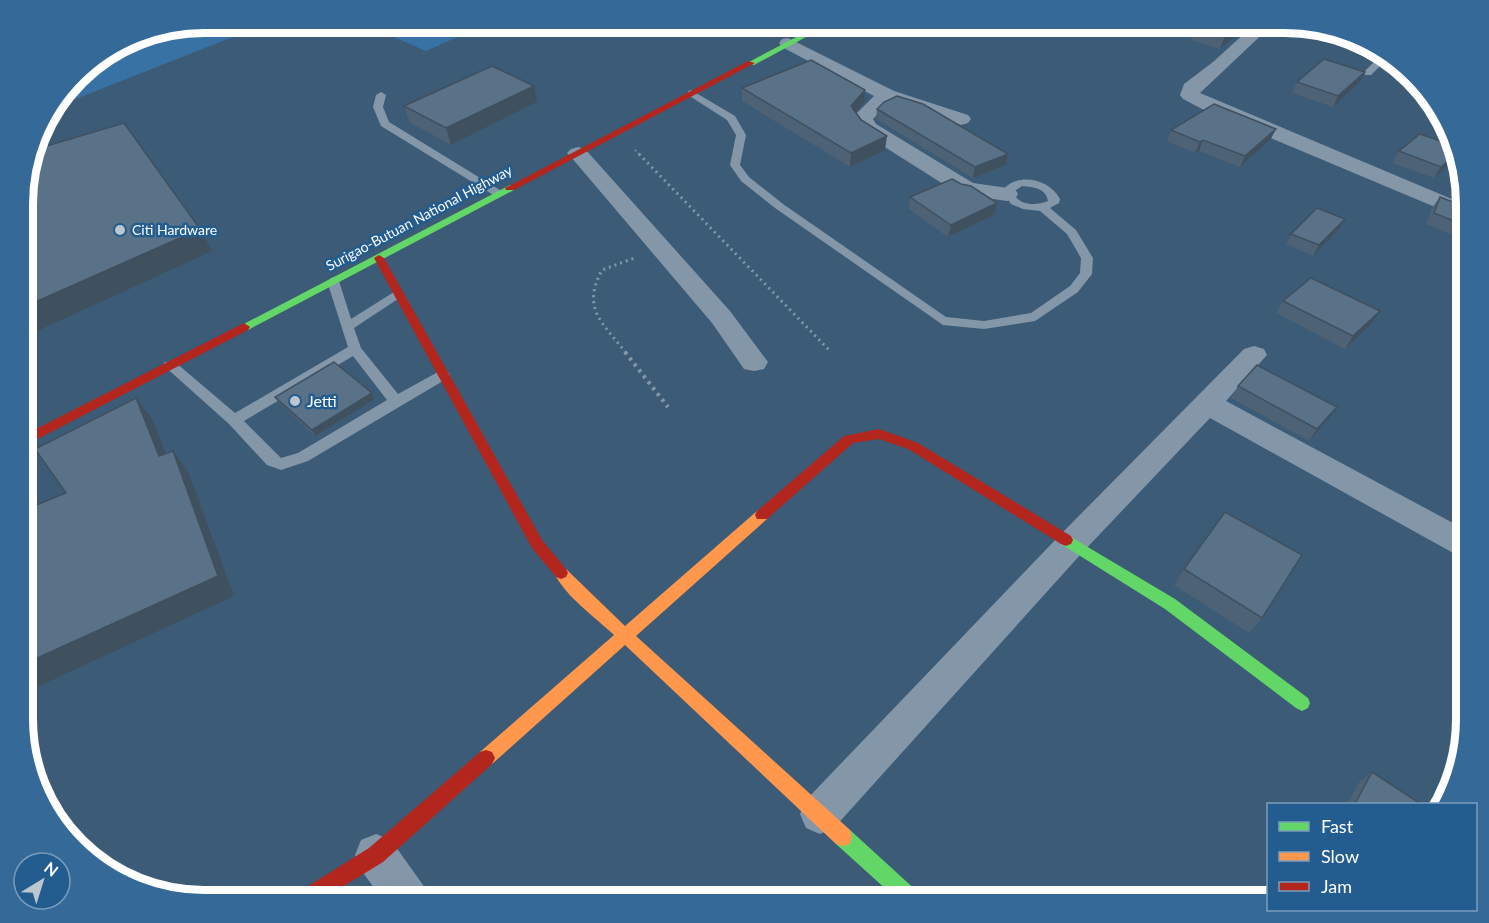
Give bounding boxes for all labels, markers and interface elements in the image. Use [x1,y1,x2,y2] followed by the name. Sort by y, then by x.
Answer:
[323,161,515,274] street label: Surigao-Butuan National Highway
[132,221,217,238] place label: Citi Hardware
[113,223,127,237] marker: Citi Hardware
[307,391,337,410] place label: Jetti
[288,394,302,408] marker: Jetti
[1267,803,1477,911] legend
[1321,815,1354,837] text: Fast
[1321,845,1359,867] text: Slow
[12,851,72,911] north arrow
[41,858,62,880] text: N
[1321,875,1352,897] text: Jam

